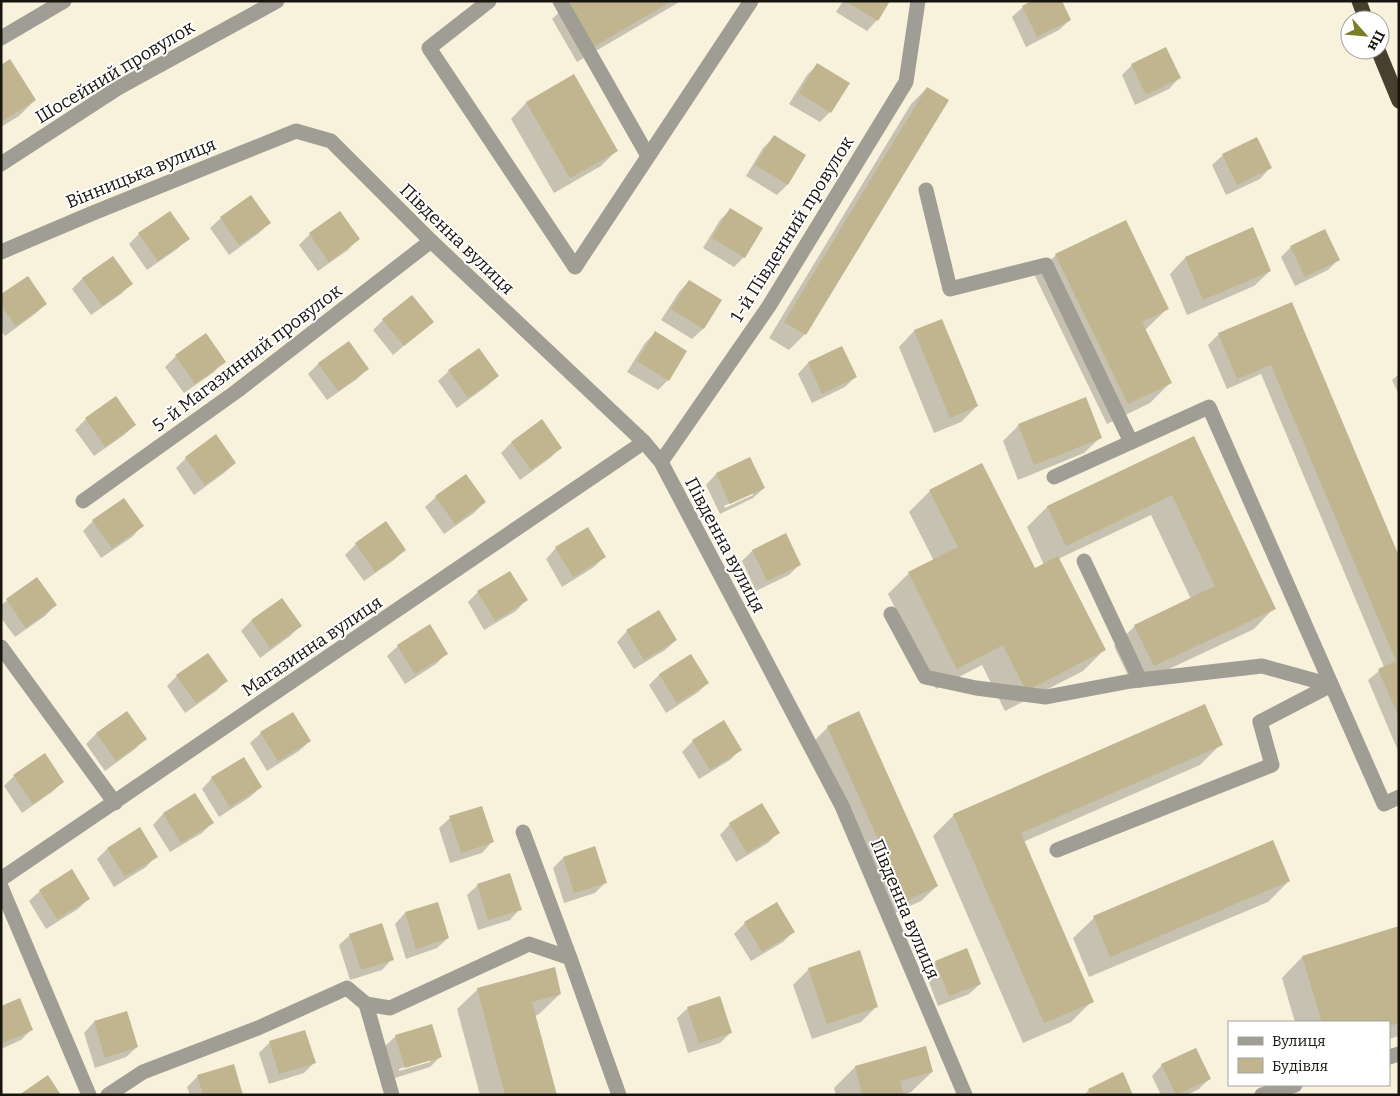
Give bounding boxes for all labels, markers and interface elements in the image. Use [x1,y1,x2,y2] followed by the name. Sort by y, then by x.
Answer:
[1340,10,1390,60] north arrow
[31,16,199,128] street label: Шосейний провулок
[1364,28,1388,54] text: Пн
[726,132,859,326] street label: 1-й Південний провулок
[63,133,219,213] street label: Вінницька вулиця
[395,179,519,299] street label: Південна вулиця
[148,279,346,436] street label: 5-й Магазинний провулок
[680,474,770,616] street label: Південна вулиця
[238,591,386,701] street label: Магазинна вулиця
[866,836,944,982] street label: Південна вулиця
[1228,1021,1390,1086] legend
[1272,1032,1326,1050] text: Вулиця
[1272,1057,1328,1075] text: Будівля

